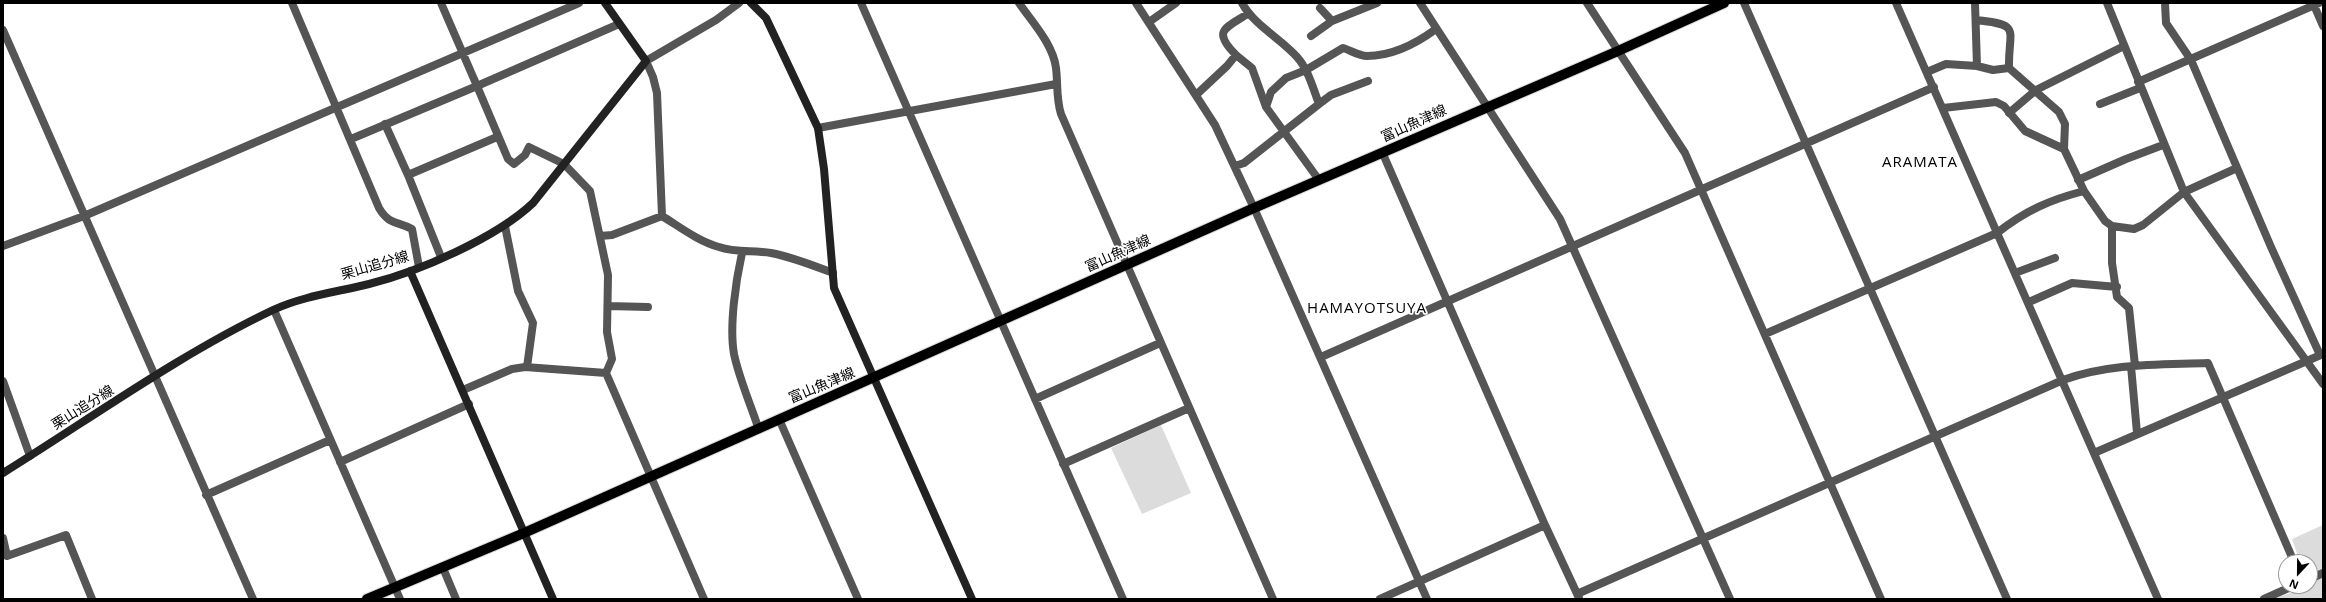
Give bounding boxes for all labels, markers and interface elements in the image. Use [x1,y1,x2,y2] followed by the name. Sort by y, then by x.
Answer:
[1379,102,1449,146] street label: 富山魚津線
[1882,154,1958,172] district label: ARAMATA
[1083,232,1153,276] street label: 富山魚津線
[339,248,411,284] street label: 栗山追分線
[1307,300,1427,318] district label: HAMAYOTSUYA
[787,365,857,407] street label: 富山魚津線
[49,382,117,434] street label: 栗山追分線
[2278,554,2318,594] north arrow
[2287,576,2301,593] text: N

